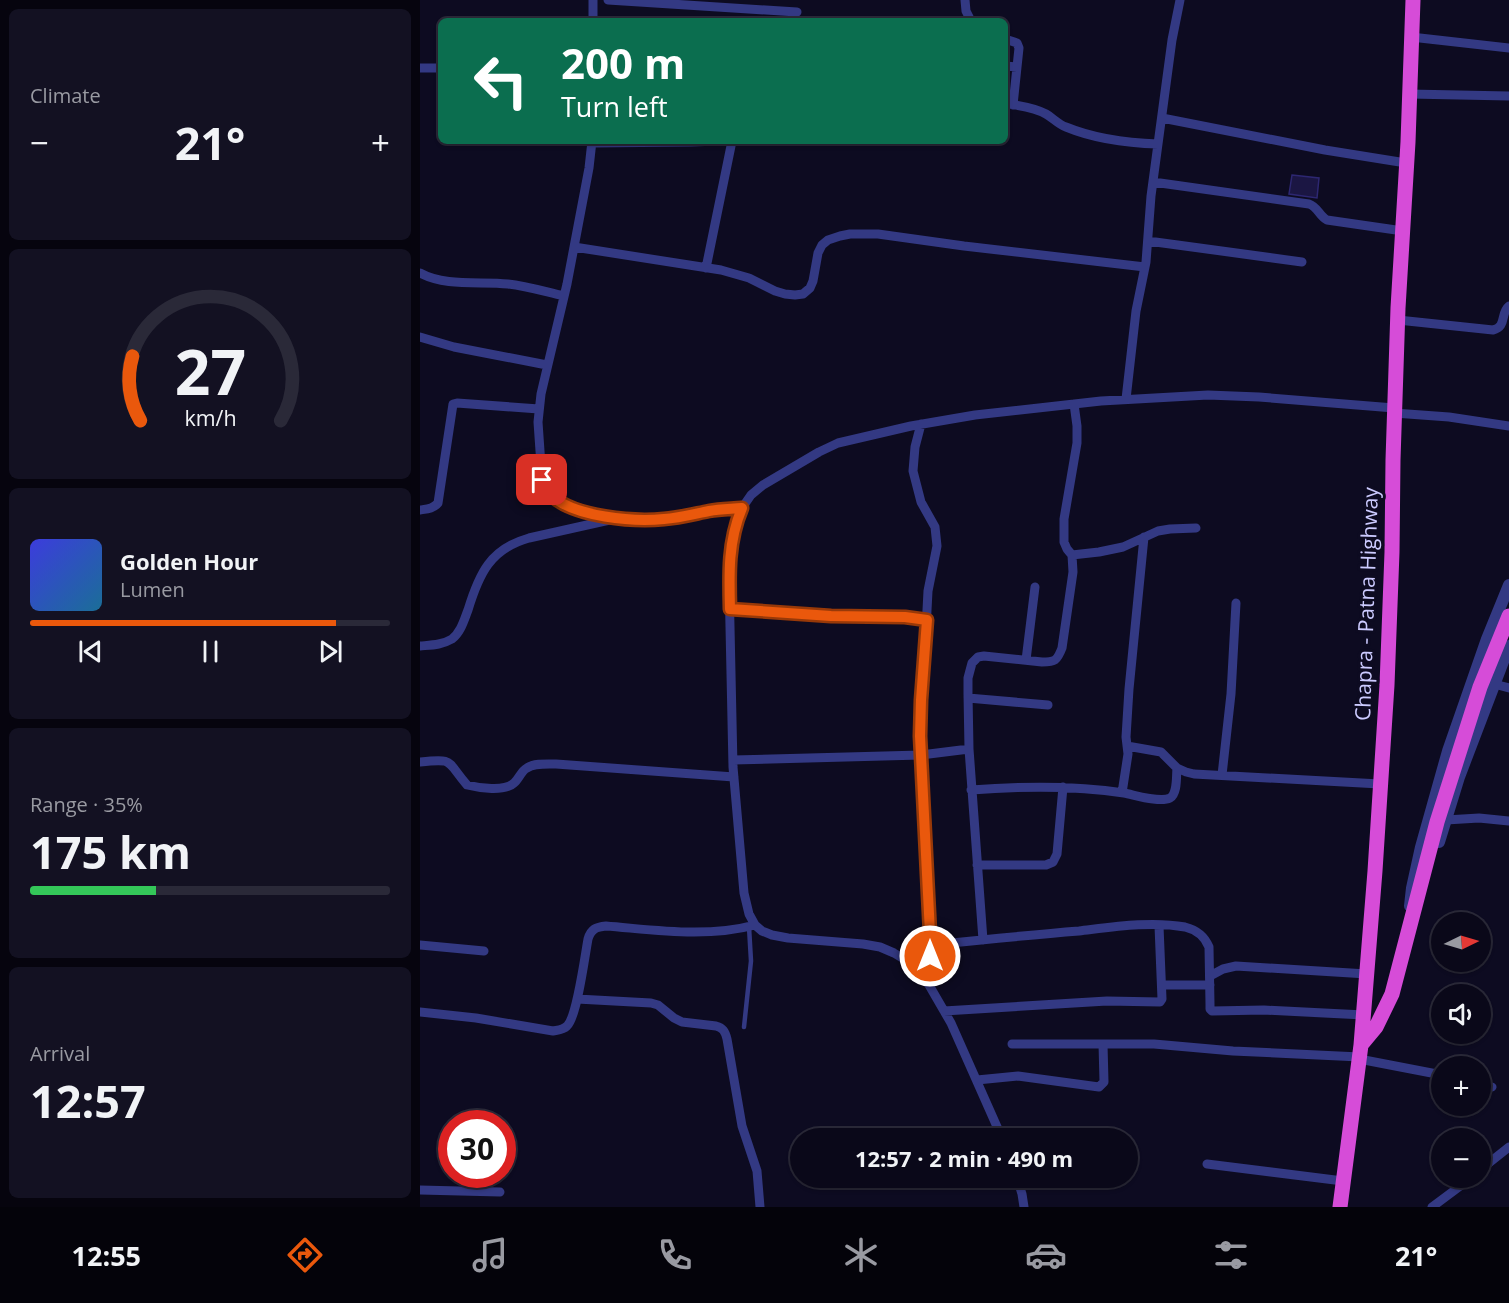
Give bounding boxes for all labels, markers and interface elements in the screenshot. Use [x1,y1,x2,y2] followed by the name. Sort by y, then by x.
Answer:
[561,34,685,91] text: 200 m
[462,42,540,120] icon: left
[30,82,101,109] text: Climate
[561,88,668,125] text: Turn left
[175,112,245,173] text: 21°
[30,120,49,165] text: −
[371,120,390,165] text: +
[174,328,246,413] text: 27
[184,403,236,432] text: km/h
[516,454,567,505] pin
[525,463,558,496] icon: arrive
[1348,486,1384,721] street label: Chapra - Patna Highway
[120,546,258,576] text: Golden Hour
[120,576,185,603] text: Lumen
[74,635,107,668] icon: previous
[194,635,227,668] icon: pause
[314,635,347,668] icon: next
[30,791,143,818] text: Range · 35%
[30,821,191,882] text: 175 km
[1431,912,1491,972] north arrow
[1431,912,1491,1188] map controls
[898,924,962,988] position arrow
[1431,984,1491,1044] button: sound
[30,1040,90,1067] text: Arrival
[1431,1056,1491,1116] button: +
[30,1070,146,1131] text: 12:57
[438,1110,516,1188] speed limit sign: 30
[1431,1128,1491,1188] button: −
[855,1143,1073,1173] text: 12:57 · 2 min · 490 m
[284,1234,326,1276] icon: directions
[469,1234,511,1276] icon: music
[654,1234,696,1276] icon: phone
[840,1234,882,1276] icon: climate
[1025,1234,1067,1276] icon: car
[1210,1234,1252,1276] icon: filters
[72,1237,141,1274] text: 12:55
[1395,1237,1437,1274] text: 21°

